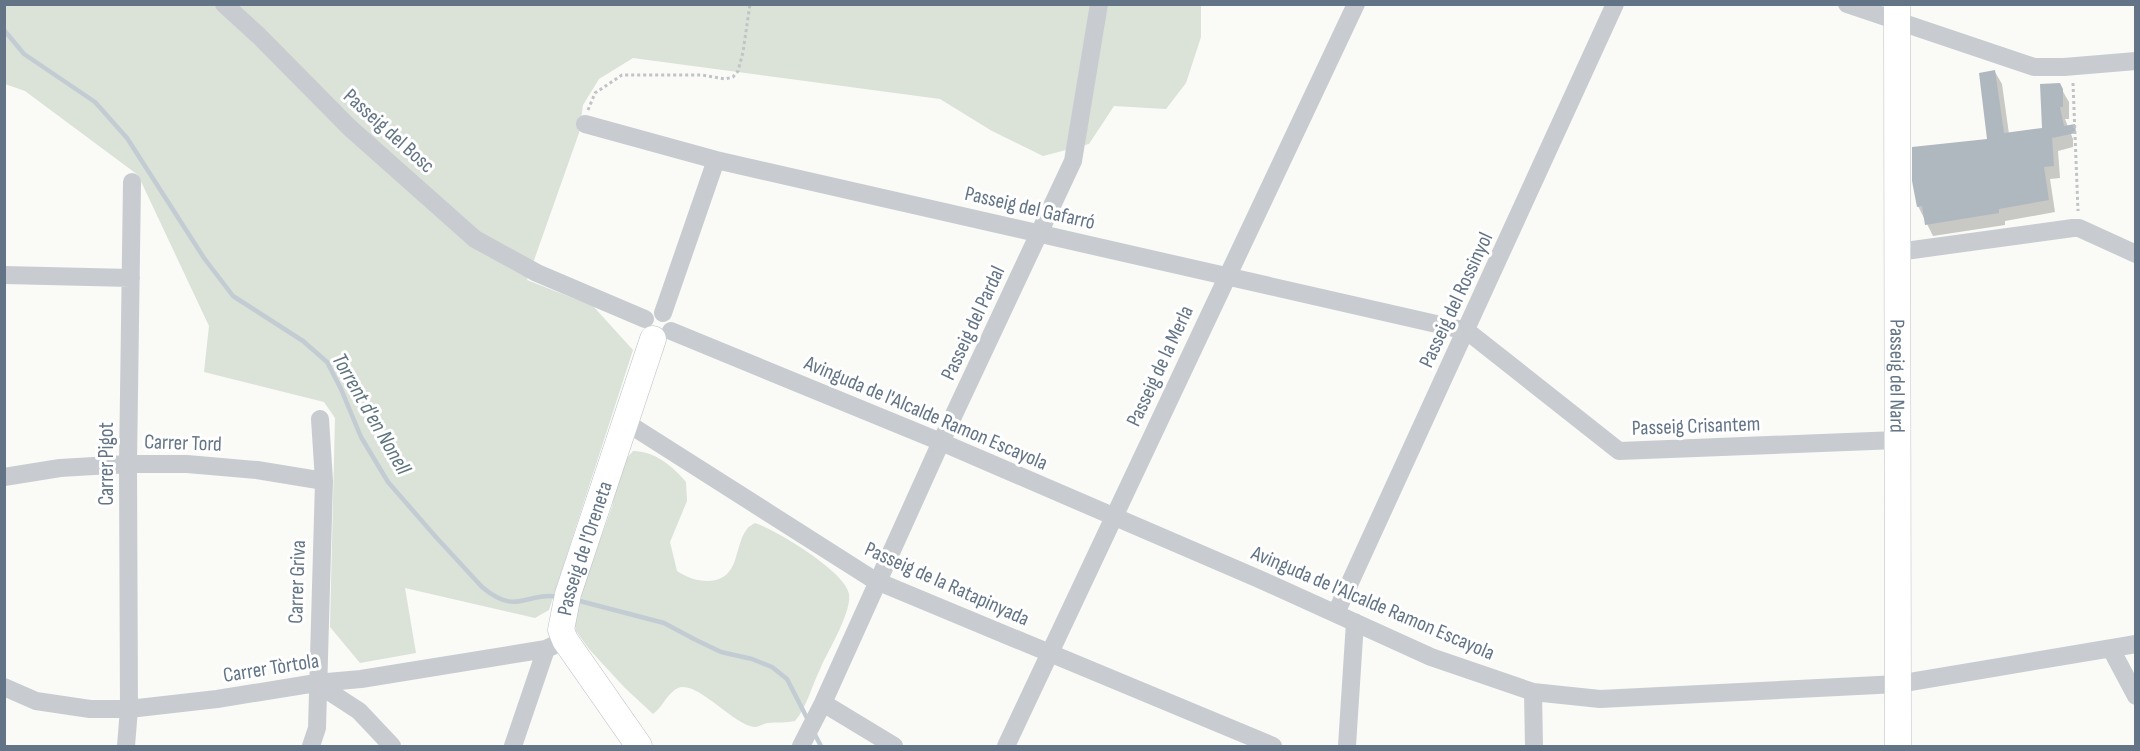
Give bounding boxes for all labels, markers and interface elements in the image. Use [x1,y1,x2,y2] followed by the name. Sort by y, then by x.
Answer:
[338,84,440,178] street label: Passeig del Bosc
[962,181,1098,235] street label: Passeig del Gafarró
[1414,228,1498,372] street label: Passeig del Rossinyol
[936,262,1010,384] street label: Passeig del Pardal
[1121,302,1199,430] street label: Passeig de la Merla
[1885,319,1910,433] street label: Passeig del Nard
[325,349,417,480] water label: Torrent d'en Nonell
[800,350,1051,476] street label: Avinguda de l'Alcalde Ramon Escayola
[1631,411,1761,441] street label: Passeig Crisantem
[94,422,119,506] street label: Carrer Pigot
[144,429,222,457] street label: Carrer Tord
[552,478,617,618] street label: Passeig de l'Oreneta
[861,536,1033,632] street label: Passeig de la Ratapinyada
[283,540,311,624] street label: Carrer Griva
[1247,540,1498,666] street label: Avinguda de l'Alcalde Ramon Escayola
[221,648,321,688] street label: Carrer Tòrtola

